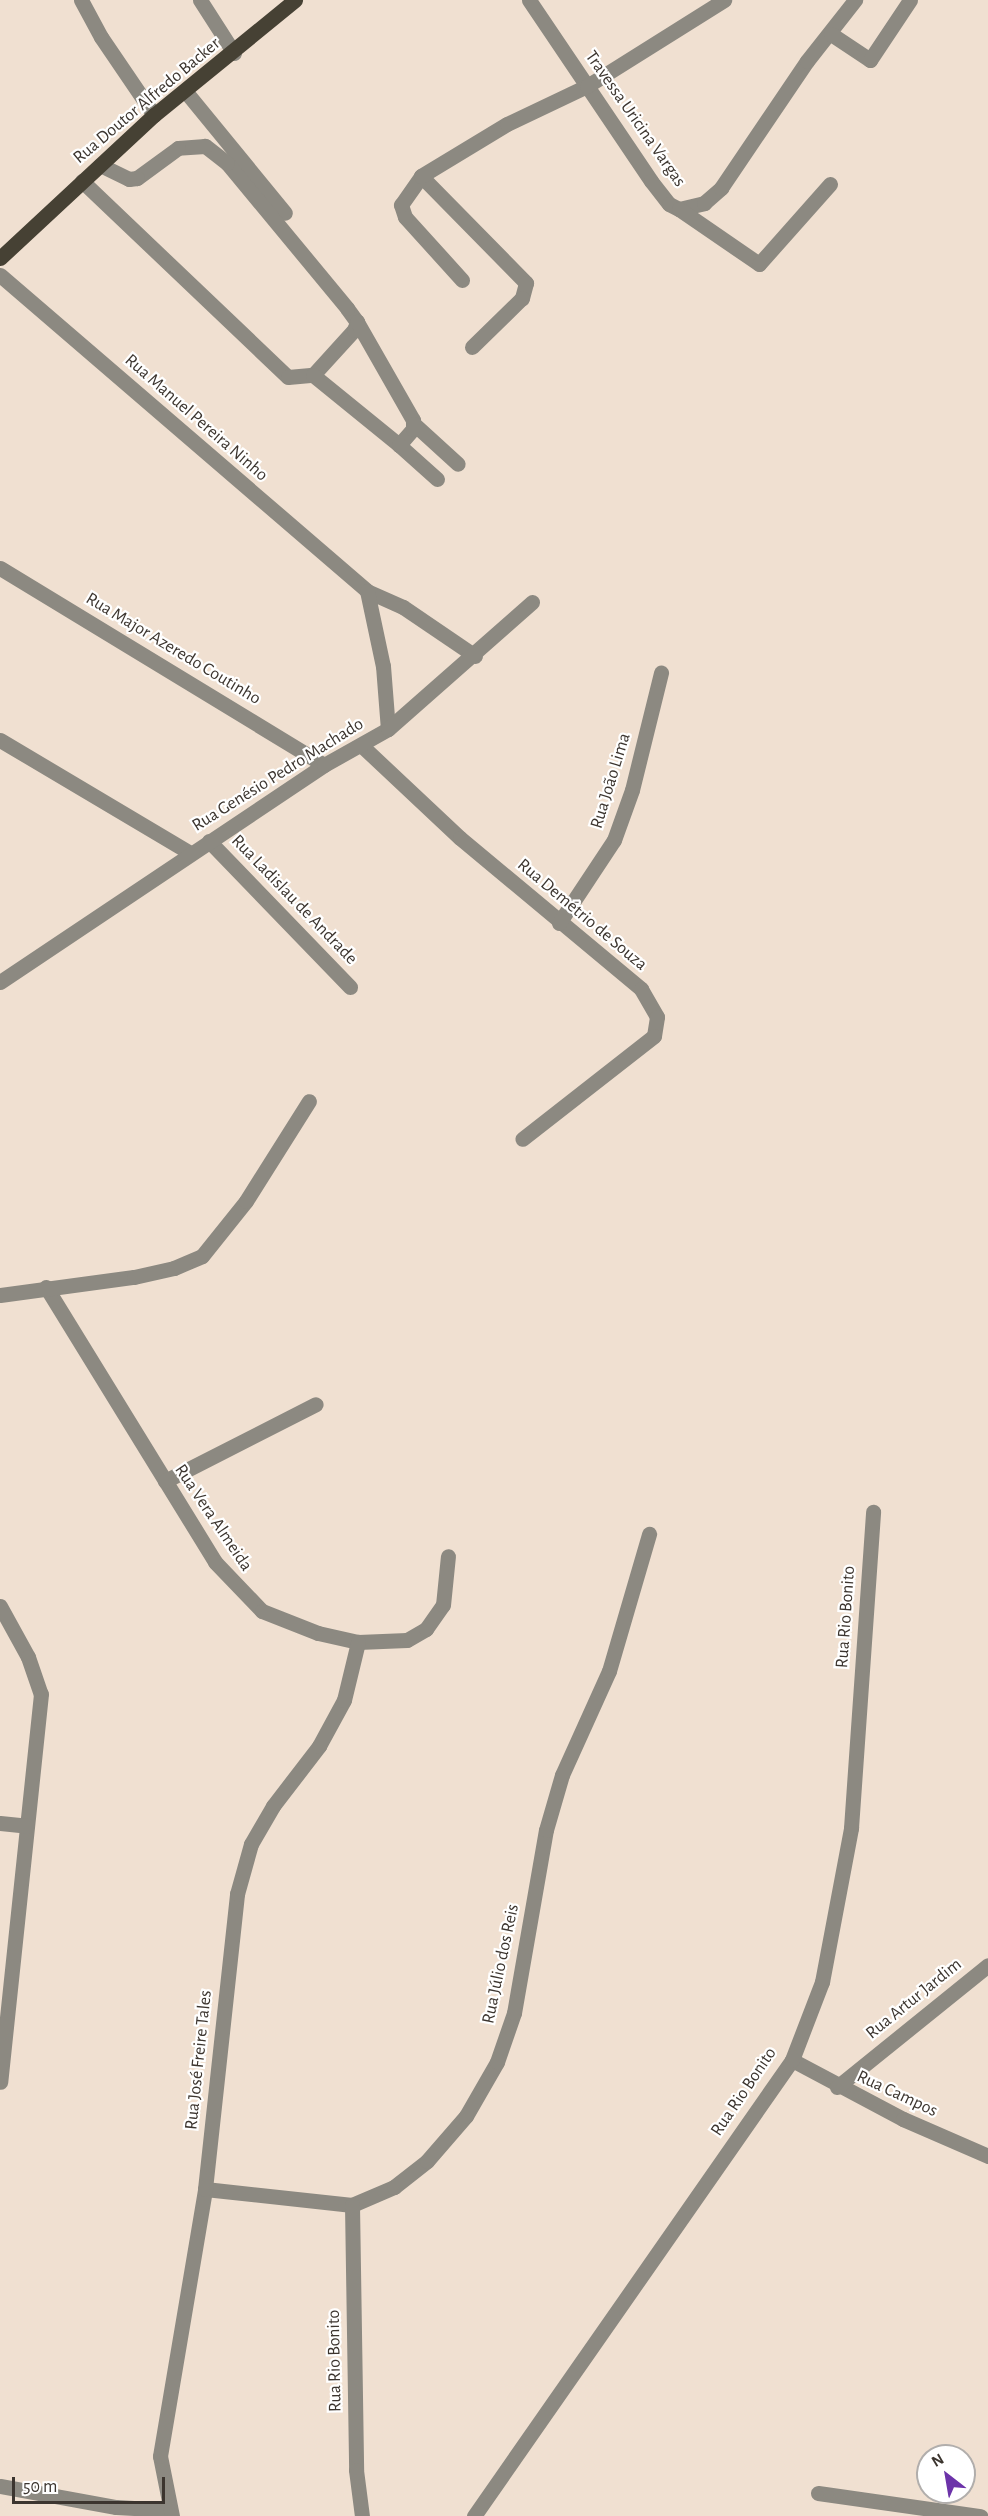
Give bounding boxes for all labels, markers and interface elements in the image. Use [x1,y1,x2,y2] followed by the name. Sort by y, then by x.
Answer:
[69,33,225,169] street label: Rua Doutor Alfredo Backer
[580,47,690,191] street label: Travessa Uricina Vargas
[120,350,272,486] street label: Rua Manuel Pereira Ninho
[82,588,264,710] street label: Rua Major Azeredo Coutinho
[188,713,368,837] street label: Rua Genésio Pedro Machado
[586,731,636,831] street label: Rua João Lima
[226,831,362,969] street label: Rua Ladislau de Andrade
[513,854,651,976] street label: Rua Demétrio de Souza
[169,1460,257,1576] street label: Rua Vera Almeida
[832,1565,860,1669] street label: Rua Rio Bonito
[478,1902,524,2026] street label: Rua Júlio dos Reis
[862,1954,966,2044] street label: Rua Artur Jardim
[181,1989,217,2131] street label: Rua José Freire Tales
[706,2044,782,2140] street label: Rua Rio Bonito
[853,2066,941,2122] street label: Rua Campos
[323,2310,347,2412] street label: Rua Rio Bonito
[916,2444,976,2504] north arrow
[929,2451,947,2470] text: N
[15,2465,168,2503] scale bar
[23,2478,57,2496] text: 50 m

